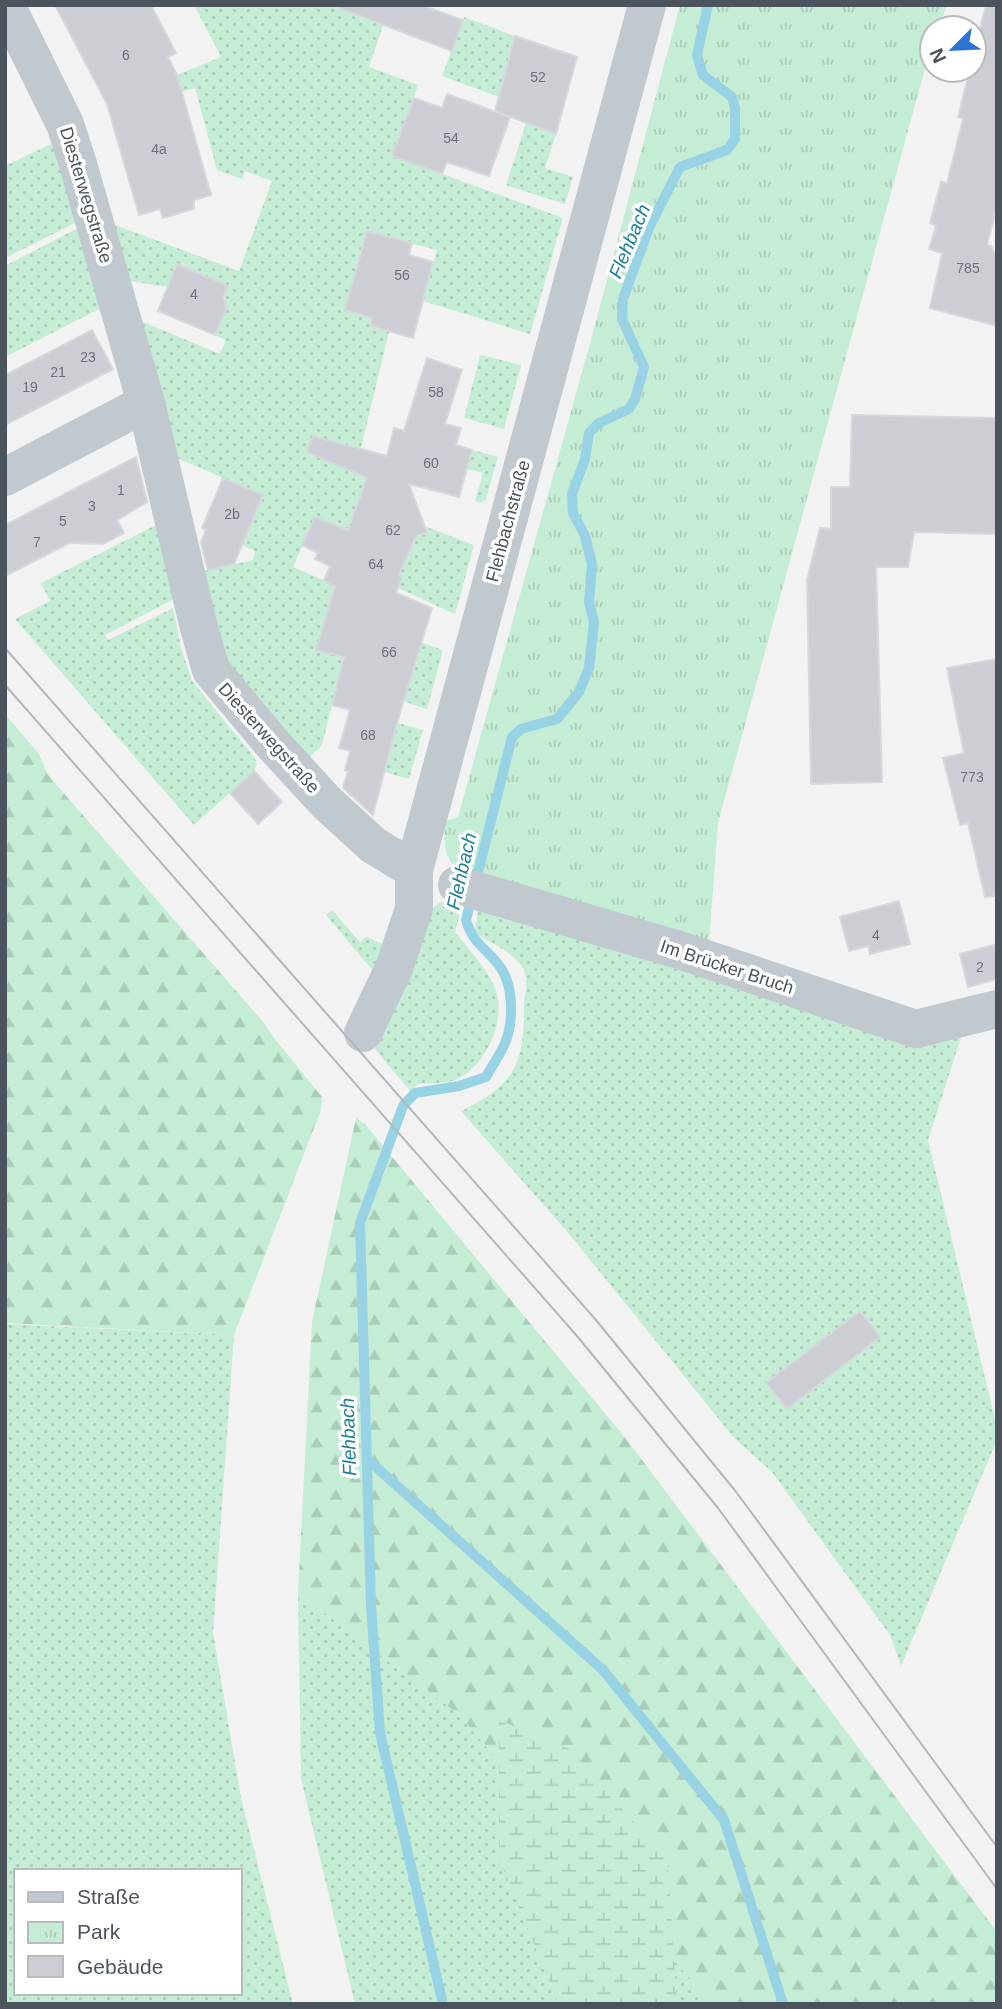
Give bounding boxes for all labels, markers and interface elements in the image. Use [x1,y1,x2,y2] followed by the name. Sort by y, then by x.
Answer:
[918,14,988,84] north arrow
[926,45,950,66] text: N
[122,47,130,63] house number: 6
[530,69,546,85] house number: 52
[56,125,116,265] street label: Diesterwegstraße
[443,130,459,146] house number: 54
[151,141,167,157] house number: 4a
[605,201,654,281] water label: Flehbach
[956,260,980,276] house number: 785
[394,267,410,283] house number: 56
[190,286,198,302] house number: 4
[80,349,96,365] house number: 23
[50,364,66,380] house number: 21
[22,379,38,395] house number: 19
[428,384,444,400] house number: 58
[423,455,439,471] house number: 60
[482,458,534,584] street label: Flehbachstraße
[117,482,125,498] house number: 1
[88,498,96,514] house number: 3
[224,506,240,522] house number: 2b
[59,513,67,529] house number: 5
[385,522,401,538] house number: 62
[33,534,41,550] house number: 7
[368,556,384,572] house number: 64
[381,644,397,660] house number: 66
[214,679,324,797] street label: Diesterwegstraße
[360,727,376,743] house number: 68
[960,769,984,785] house number: 773
[442,831,481,912] water label: Flehbach
[872,927,880,943] house number: 4
[658,936,796,998] street label: Im Brücker Bruch
[976,959,984,975] house number: 2
[337,1398,360,1476] water label: Flehbach
[14,1869,242,1995] legend
[77,1885,140,1908] text: Straße
[77,1920,121,1943] text: Park
[77,1955,163,1978] text: Gebäude

